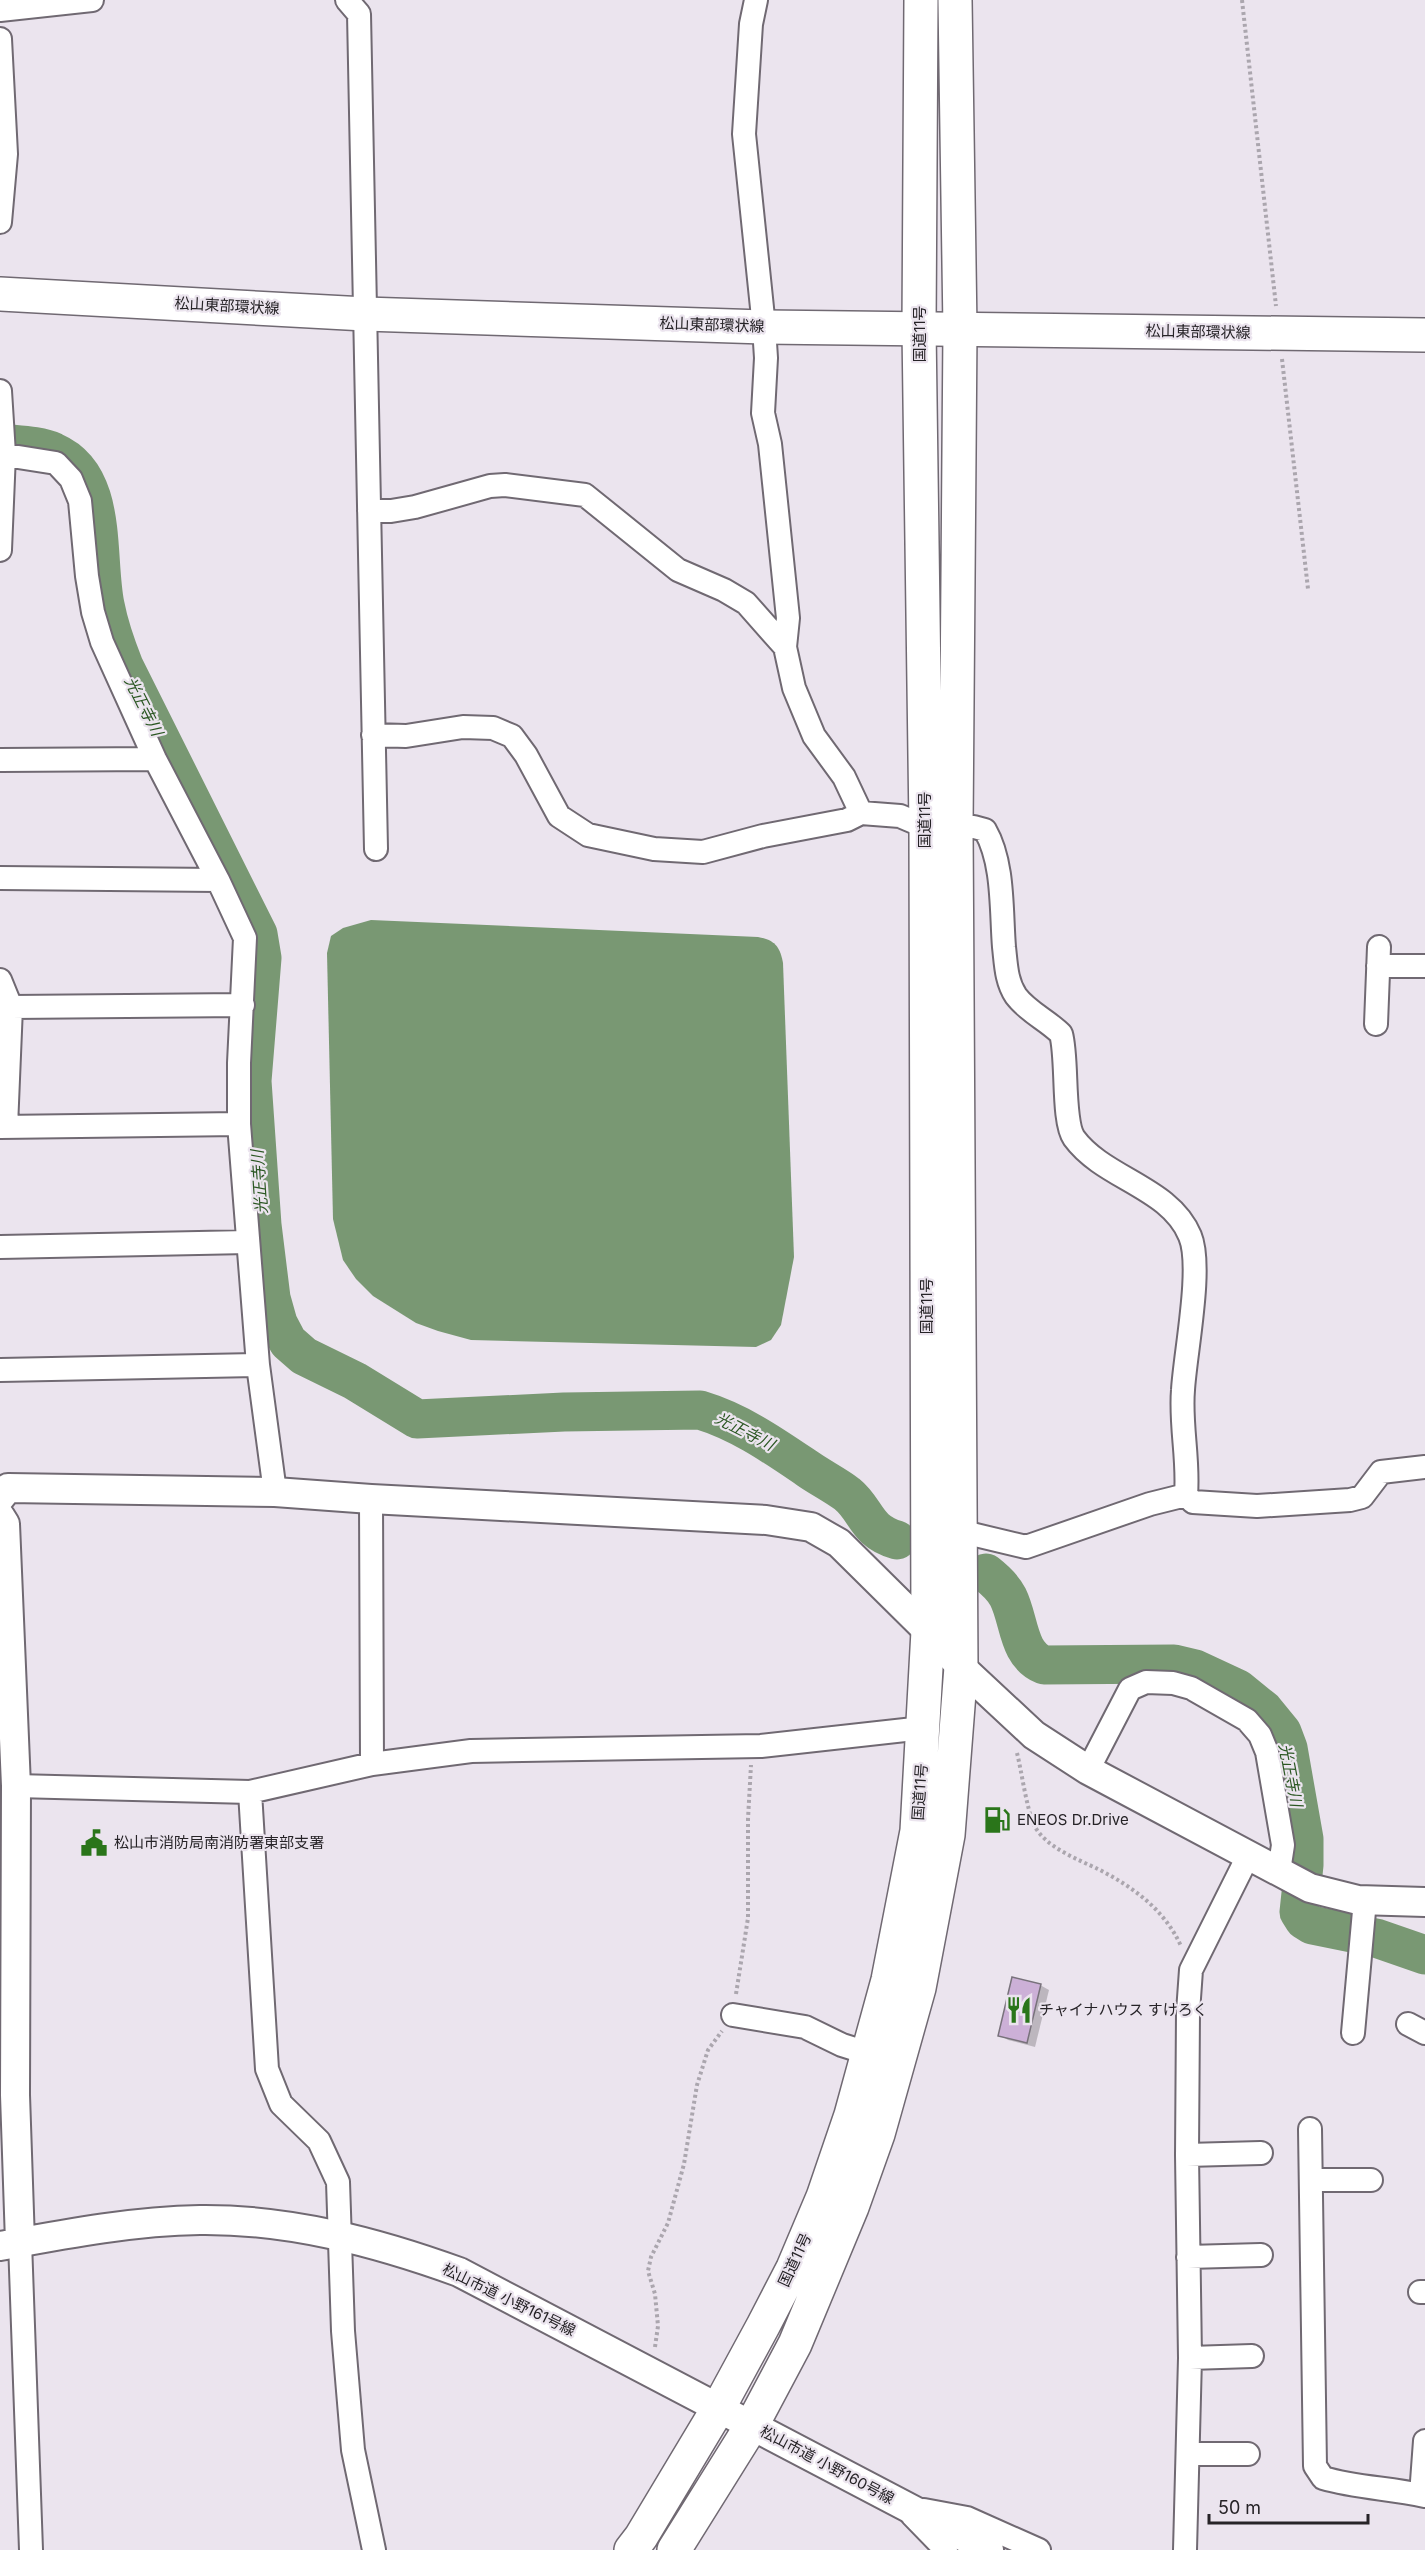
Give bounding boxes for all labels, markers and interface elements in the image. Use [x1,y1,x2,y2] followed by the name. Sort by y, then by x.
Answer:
[174,293,280,318] street label: 松山東部環状線
[910,305,929,363] street label: 国道11号
[659,313,765,336] street label: 松山東部環状線
[1145,321,1251,342] street label: 松山東部環状線
[121,673,168,741] water label: 光正寺川
[915,791,934,849] street label: 国道11号
[247,1147,271,1215] water label: 光正寺川
[917,1277,936,1335] street label: 国道11号
[712,1408,780,1455] water label: 光正寺川
[1275,1742,1307,1810] water label: 光正寺川
[908,1763,931,1821] street label: 国道11号
[982,1805,1012,1835] fuel station icon: ENEOS Dr.Drive
[1017,1810,1129,1829] place label: ENEOS Dr.Drive
[79,1828,109,1858] public building icon: 松山市消防局南消防署東部支署
[114,1833,324,1852] place label: 松山市消防局南消防署東部支署
[1004,1995,1034,2025] restaurant icon: チャイナハウス すけろく
[1039,2000,1208,2019] place label: チャイナハウス すけろく
[774,2230,815,2290] street label: 国道11号
[440,2259,579,2340] street label: 松山市道 小野161号線
[757,2421,898,2508] street label: 松山市道 小野160号線
[1209,2487,1368,2525] scale bar
[1218,2497,1261,2518] text: 50 m

